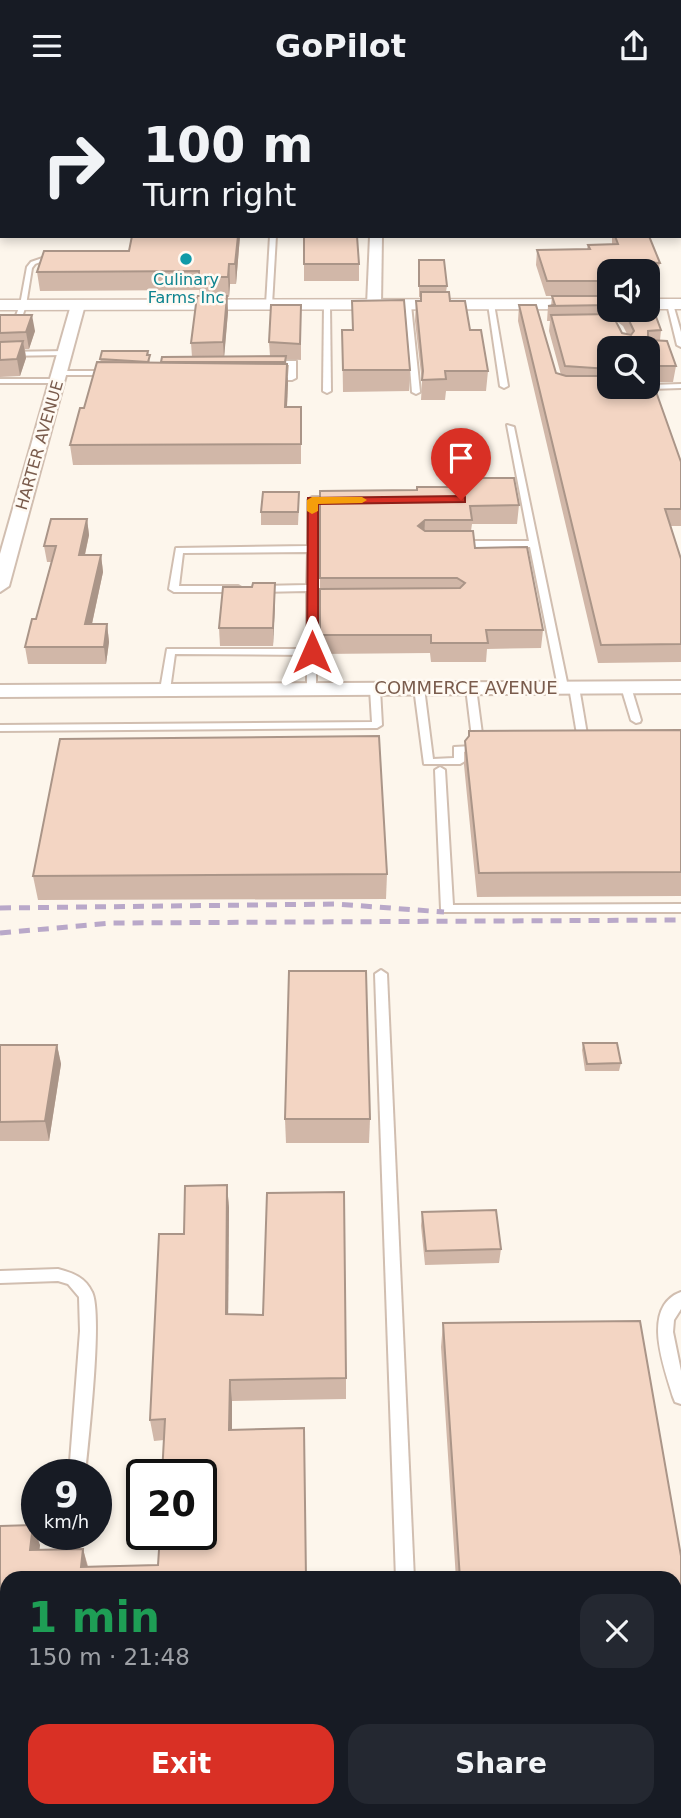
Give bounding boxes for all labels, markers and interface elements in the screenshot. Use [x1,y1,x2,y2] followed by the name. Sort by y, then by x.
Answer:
[28,27,66,65] icon: menu
[275,27,406,65] text: GoPilot
[615,27,653,65] icon: share
[143,117,313,174] text: 100 m
[28,119,119,210] icon: right
[143,176,296,214] text: Turn right
[178,251,194,267] marker: Culinary Farms Inc
[597,259,660,399] map controls
[597,259,660,322] button: sound
[148,270,224,307] place label: Culinary Farms Inc
[597,336,660,399] button: search
[12,378,67,512] street label: HARTER AVENUE
[431,428,491,500] pin
[442,439,480,477] icon: arrive
[275,615,349,689] position arrow
[374,677,558,698] street label: COMMERCE AVENUE
[126,1459,217,1550] speed limit sign: 20
[54,1475,79,1515] text: 9
[44,1511,89,1532] text: km/h
[28,1593,160,1642] text: 1 min
[580,1594,654,1668] button: close
[28,1644,190,1670] text: 150 m · 21:48
[28,1724,334,1804] button: Exit
[348,1724,654,1804] button: Share

